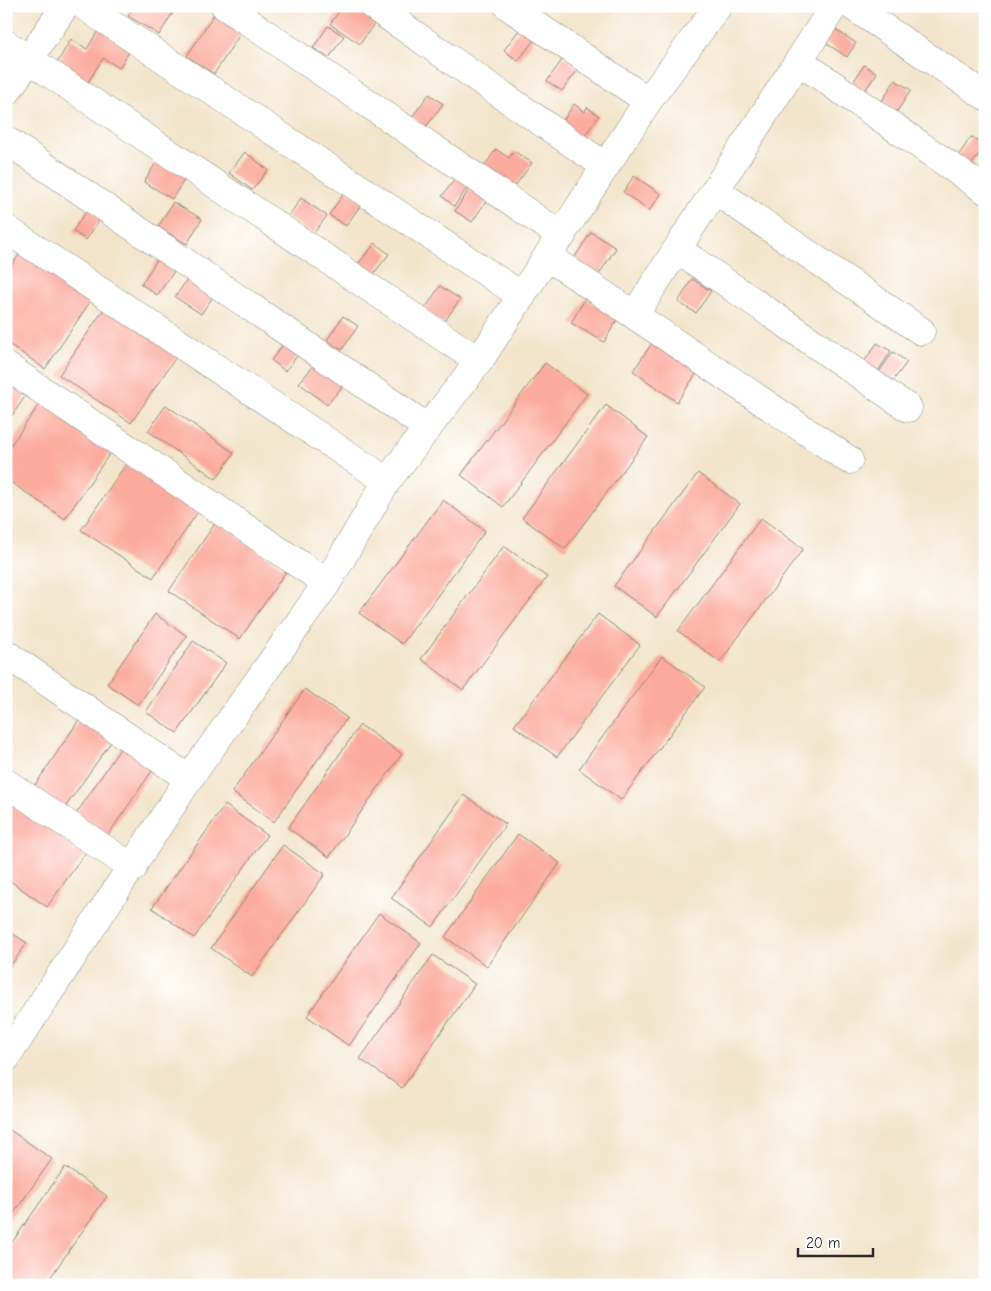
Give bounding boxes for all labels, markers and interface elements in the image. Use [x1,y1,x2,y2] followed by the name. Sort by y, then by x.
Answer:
[798,1226,874,1258] scale bar
[806,1234,840,1252] text: 20 m

